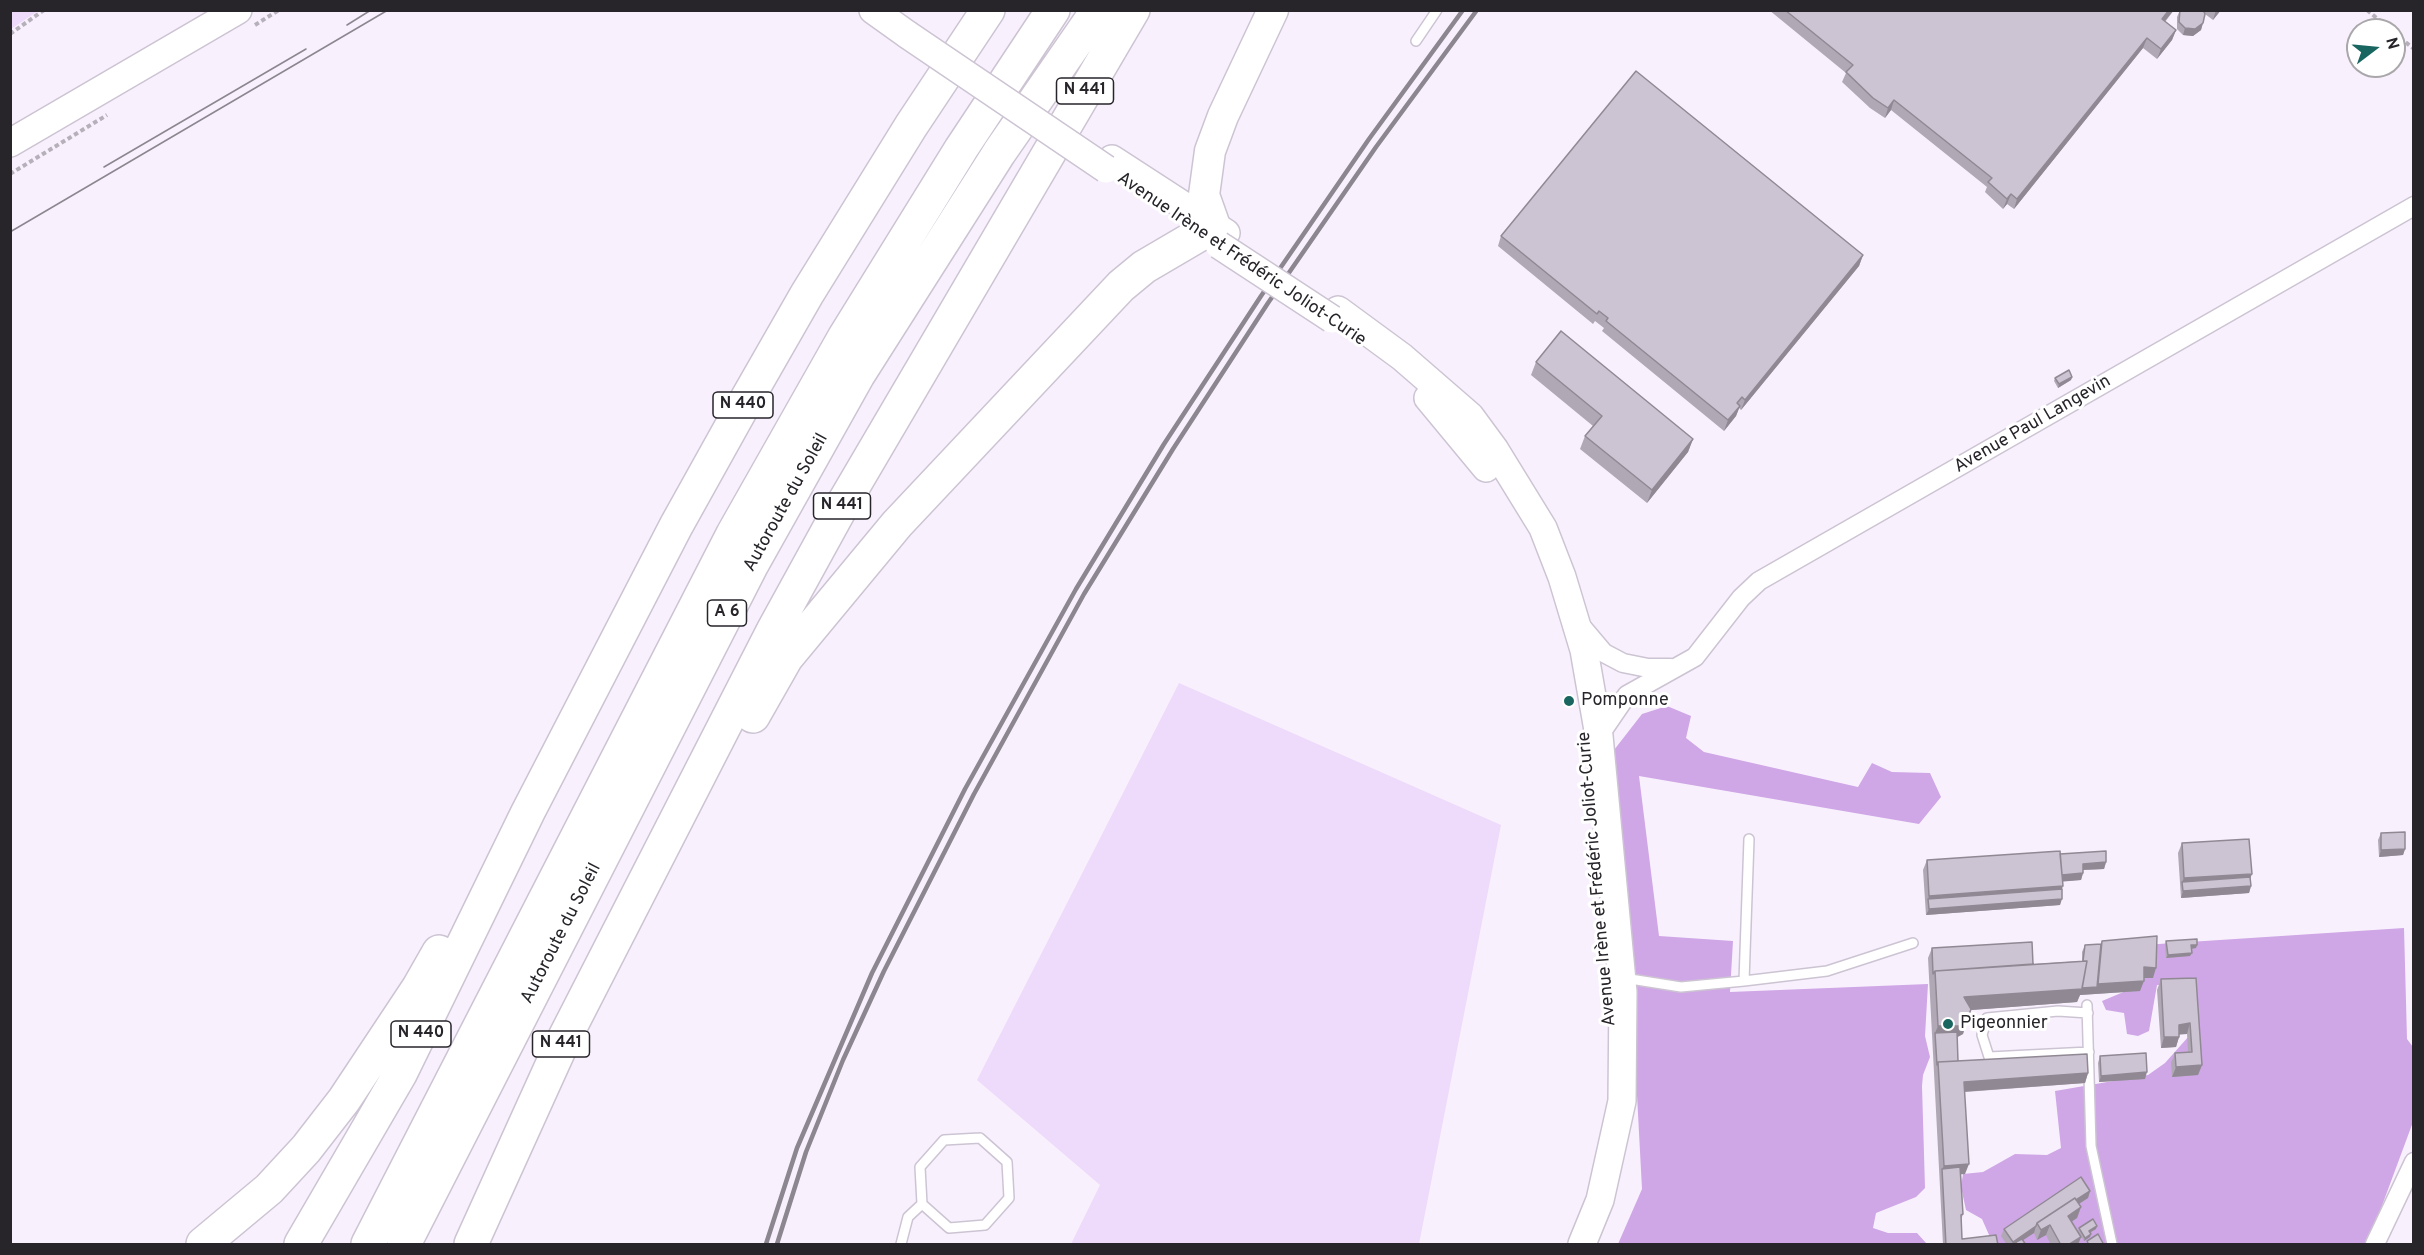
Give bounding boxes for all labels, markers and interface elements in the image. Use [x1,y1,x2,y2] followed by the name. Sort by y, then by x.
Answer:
[2346,18,2406,78] north arrow
[2380,35,2403,52] text: N
[1056,78,1114,104] road number: N 441
[1112,168,1370,352] street label: Avenue Irène et Frédéric Joliot-Curie
[1951,371,2115,479] street label: Avenue Paul Langevin
[713,392,773,418] road number: N 440
[740,430,834,576] street label: Autoroute du Soleil
[814,493,870,519] road number: N 441
[708,600,746,626] road number: A 6
[1581,690,1669,712] place label: Pomponne
[1562,694,1576,708] marker: Pomponne
[1574,731,1622,1027] street label: Avenue Irène et Frédéric Joliot-Curie
[517,860,607,1008] street label: Autoroute du Soleil
[1960,1013,2048,1035] place label: Pigeonnier
[1941,1017,1955,1031] marker: Pigeonnier
[391,1021,451,1047] road number: N 440
[532,1031,590,1057] road number: N 441

